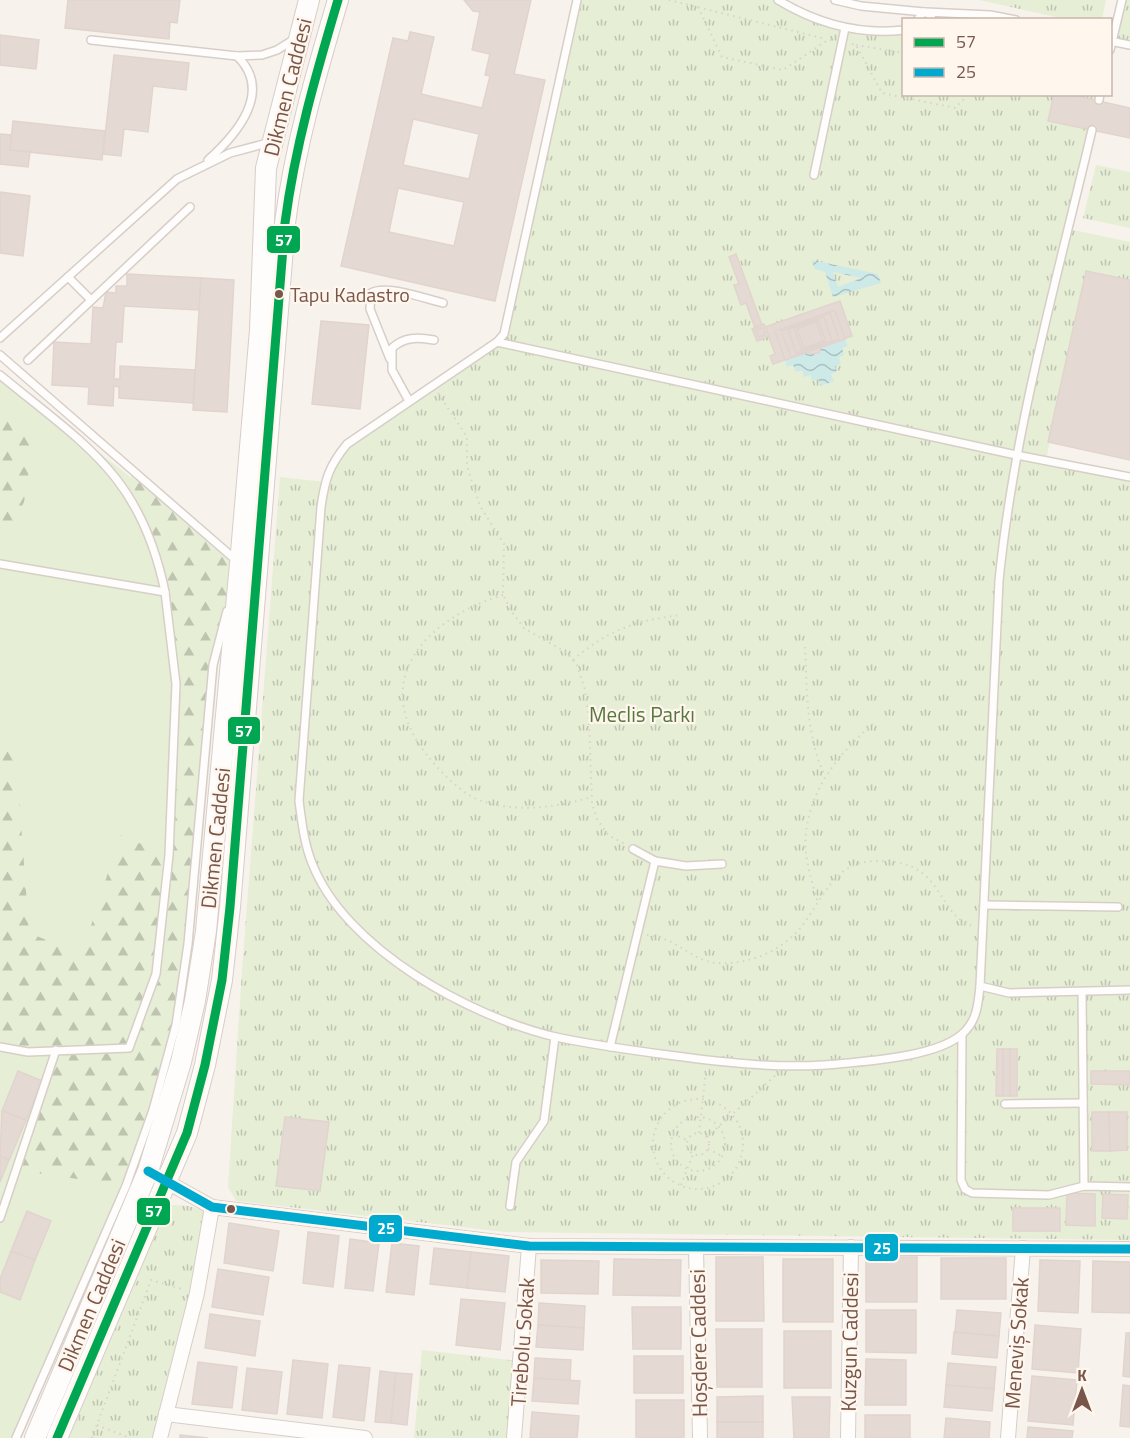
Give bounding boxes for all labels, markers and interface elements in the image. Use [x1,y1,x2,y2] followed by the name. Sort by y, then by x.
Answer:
[254,15,320,159] street label: Dikmen Caddesi
[902,18,1112,96] legend
[956,28,976,55] text: 57
[956,58,976,85] text: 25
[266,225,301,254] line badge: 57
[275,228,293,252] text: 57
[290,279,410,310] place label: Tapu Kadastro
[273,288,285,300] marker: Tapu Kadastro
[589,698,695,730] park label: Meclis Parkı
[227,716,261,745] line badge: 57
[235,719,253,743] text: 57
[192,766,238,910] street label: Dikmen Caddesi
[136,1197,171,1226] line badge: 57
[145,1199,163,1223] text: 57
[225,1203,237,1215] unlabelled marker
[368,1214,403,1243] line badge: 25
[377,1216,395,1240] text: 25
[864,1233,899,1262] line badge: 25
[49,1234,133,1376] street label: Dikmen Caddesi
[873,1236,891,1260] text: 25
[681,1269,715,1417] street label: Hoşdere Caddesi
[832,1272,866,1412] street label: Kuzgun Caddesi
[502,1276,542,1408] street label: Tirebolu Sokak
[995,1276,1037,1410] street label: Meneviş Sokak
[1052,1360,1112,1420] north arrow
[1077,1363,1087,1387] text: K

